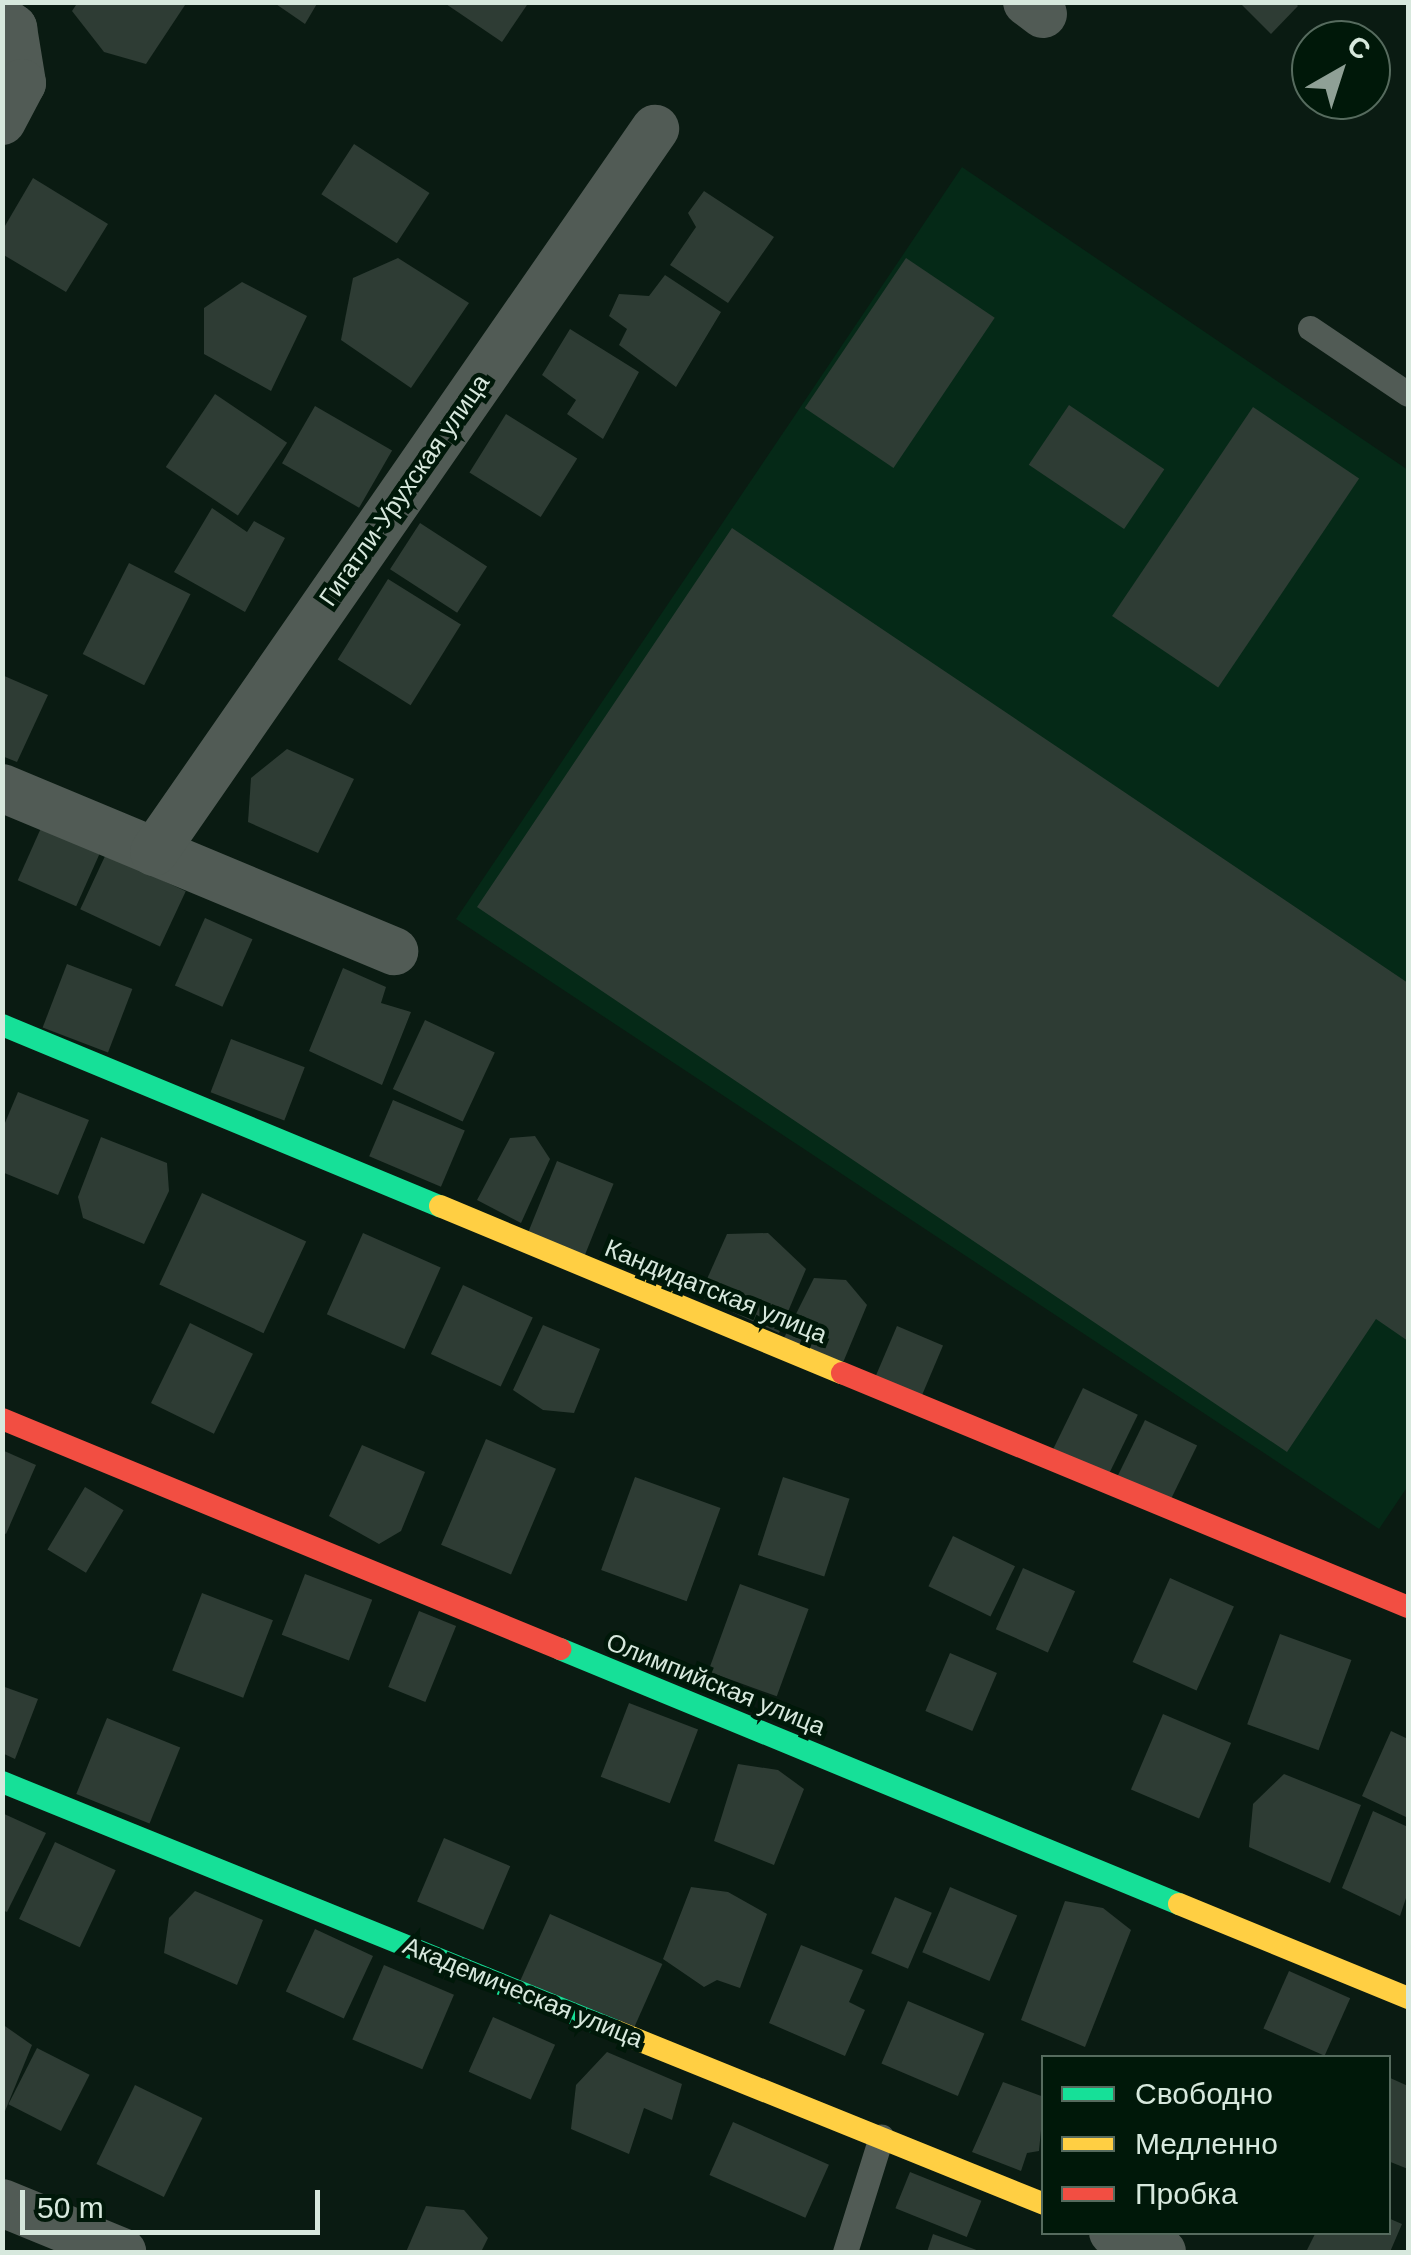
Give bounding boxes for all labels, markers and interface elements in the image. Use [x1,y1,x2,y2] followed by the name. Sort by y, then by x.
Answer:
[1291,20,1391,120] north arrow
[1341,29,1377,66] text: С
[313,368,495,612] street label: Гигатли-Урухская улица
[600,1233,832,1349] street label: Кандидатская улица
[602,1626,830,1742] street label: Олимпийская улица
[399,1930,647,2054] street label: Академическая улица
[1041,2055,1391,2235] legend
[1135,2077,1273,2110] text: Свободно
[1135,2127,1278,2160] text: Медленно
[25,2170,325,2232] scale bar
[1135,2177,1238,2210] text: Пробка
[37,2191,104,2224] text: 50 m

